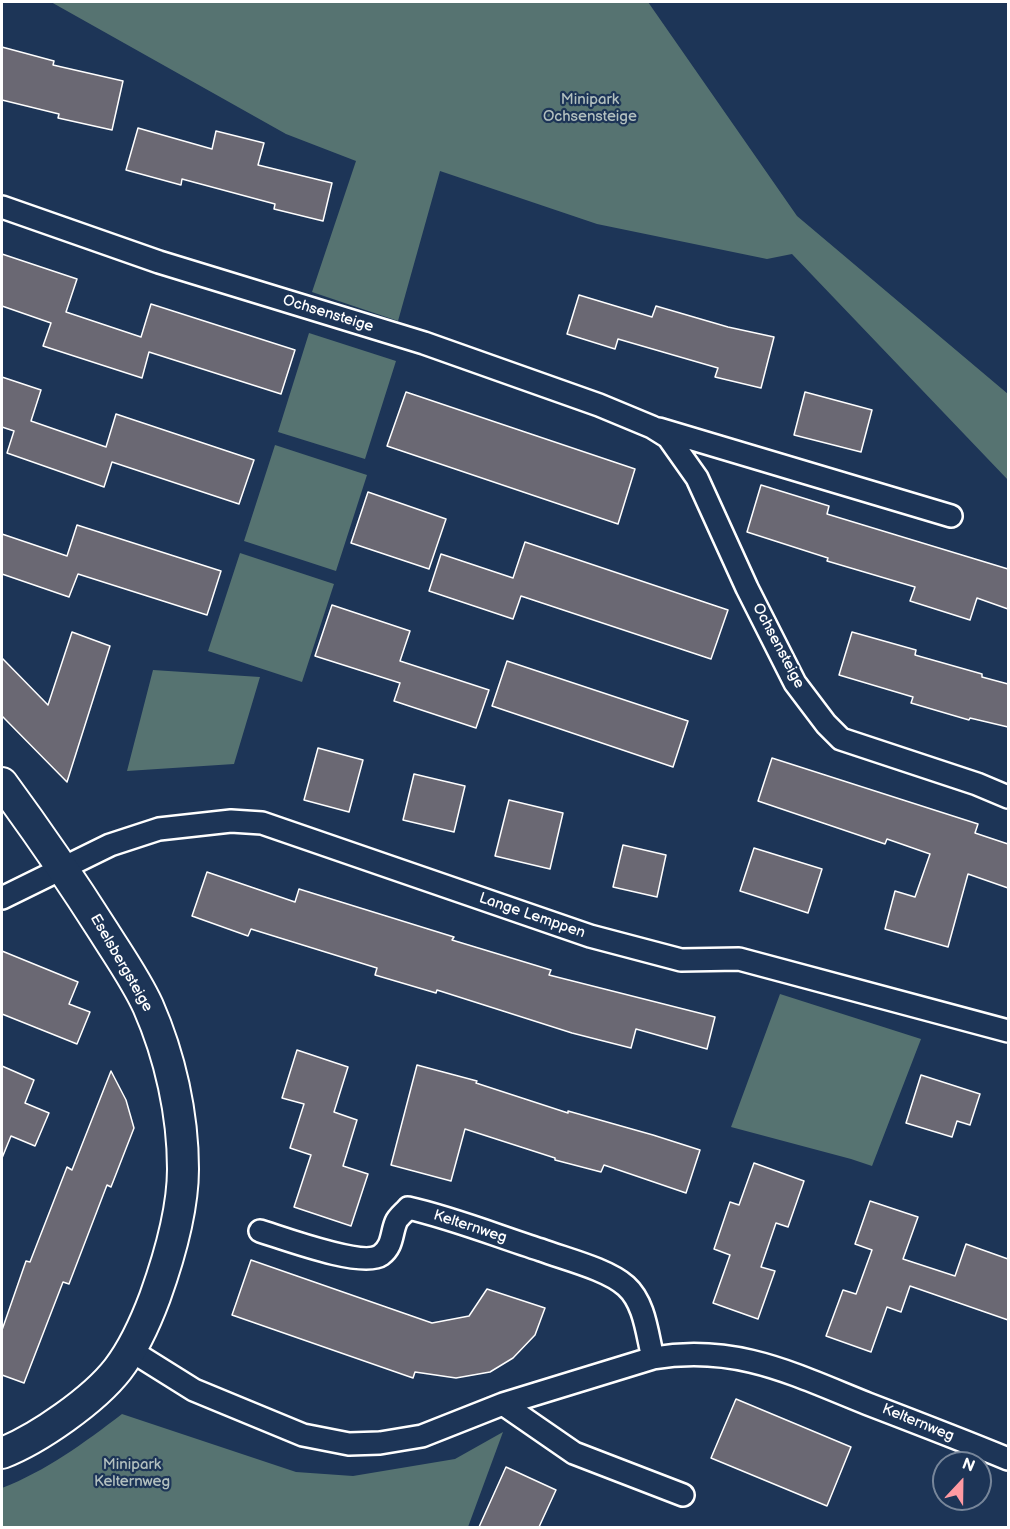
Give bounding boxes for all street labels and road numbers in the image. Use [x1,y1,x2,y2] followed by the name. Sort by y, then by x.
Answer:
[280,292,376,336] street label: Ochsensteige
[748,600,808,692] street label: Ochsensteige
[477,889,587,943] street label: Lange Lemppen
[86,911,156,1015] street label: Eselsbergsteige
[431,1207,509,1247] street label: Kelternweg
[879,1400,957,1446] street label: Kelternweg

